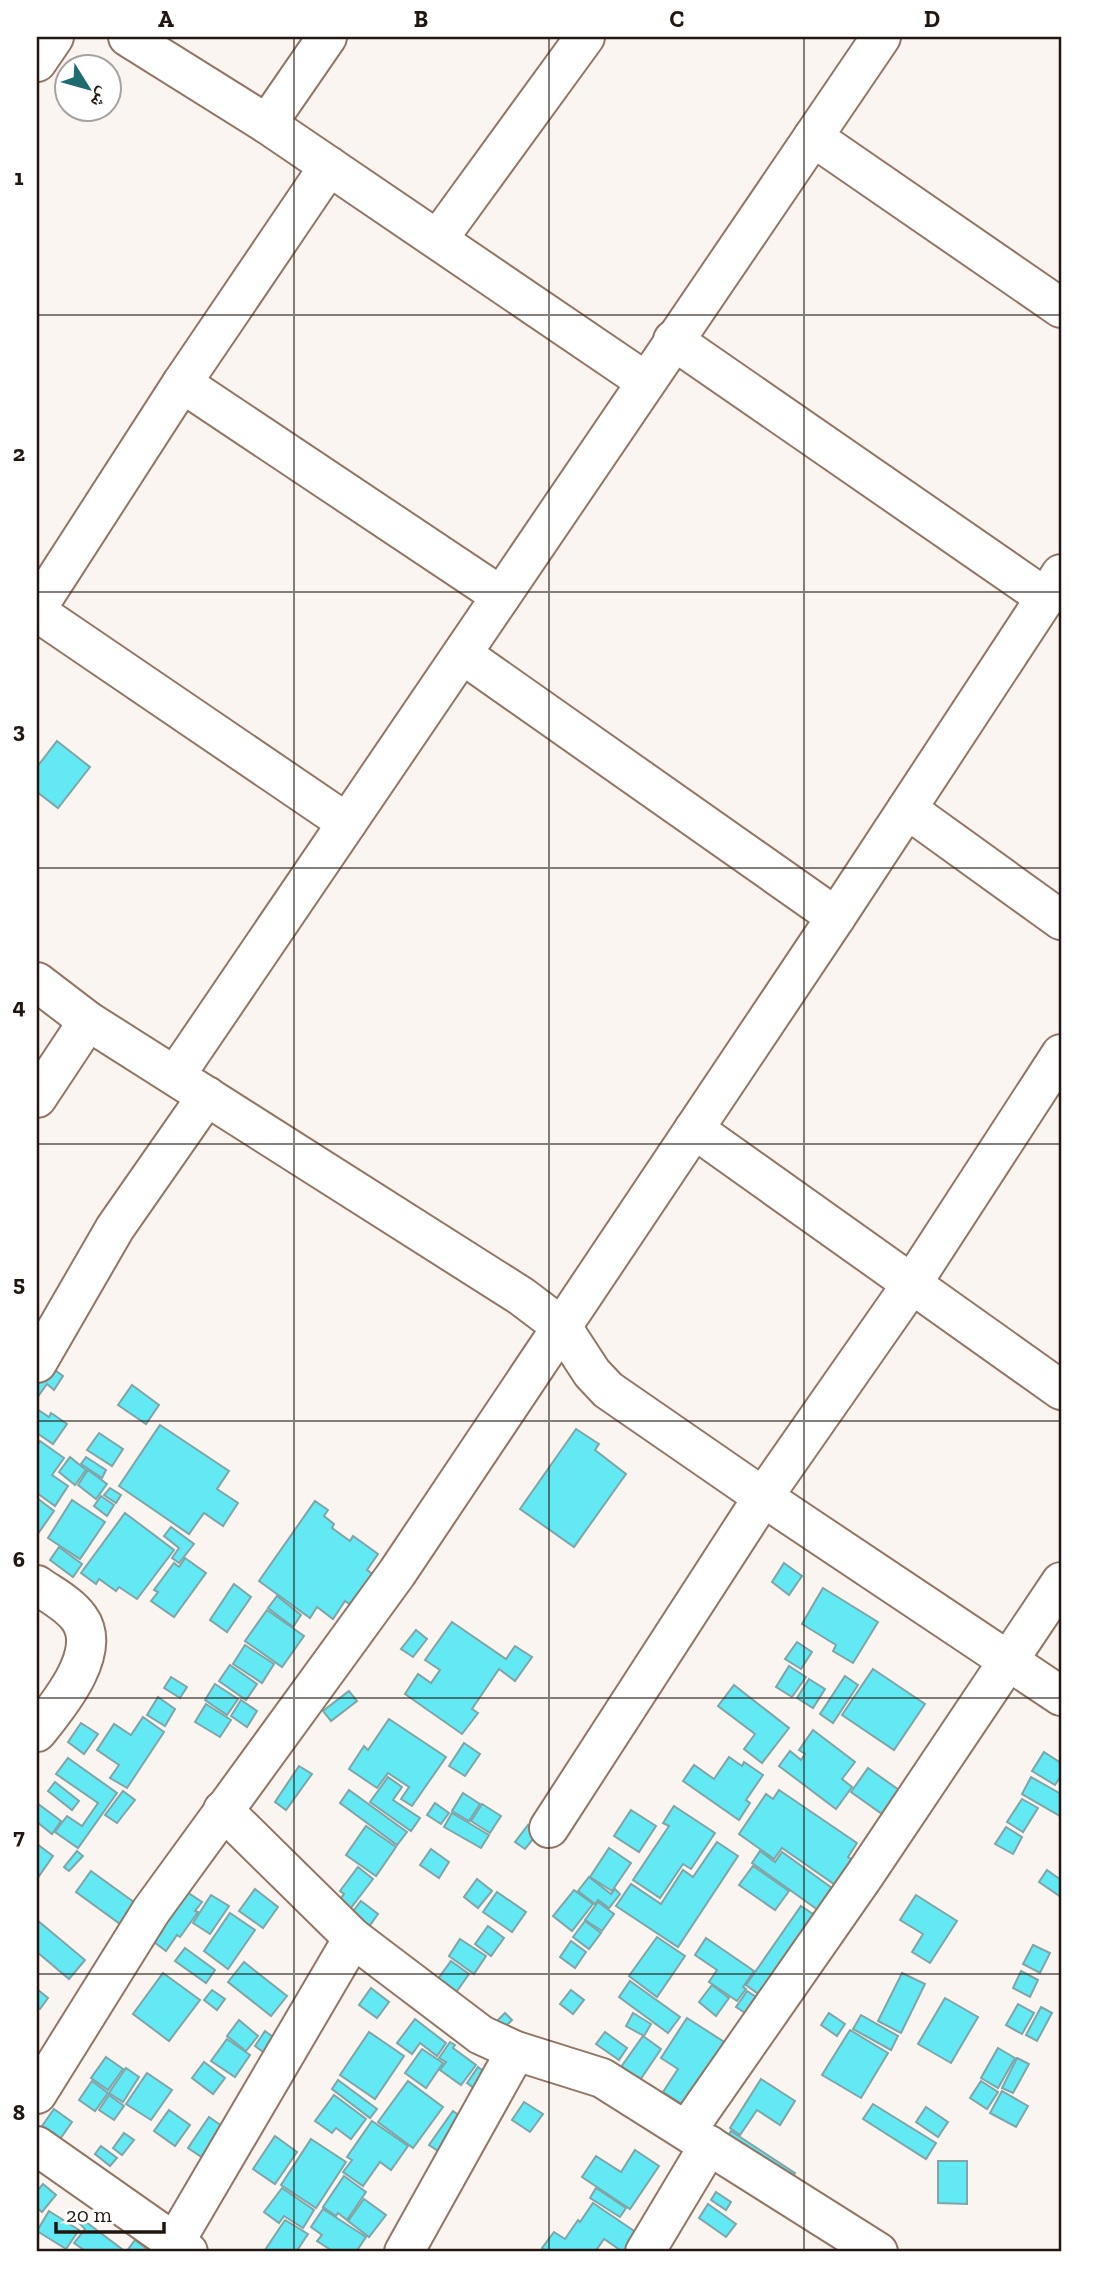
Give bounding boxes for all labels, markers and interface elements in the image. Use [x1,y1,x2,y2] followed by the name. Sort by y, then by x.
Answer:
[158,5,174,33] text: A
[414,5,428,33] text: B
[670,5,684,33] text: C
[924,5,940,33] text: D
[52,52,122,122] north arrow
[86,83,116,113] text: ش
[14,163,24,191] text: 1
[13,439,25,467] text: 2
[13,716,25,744] text: 3
[12,992,26,1020] text: 4
[13,1269,25,1297] text: 5
[13,1545,25,1573] text: 6
[13,1822,25,1850] text: 7
[13,2098,25,2126] text: 8
[56,2191,164,2235] scale bar
[66,2202,112,2227] text: 20 m

